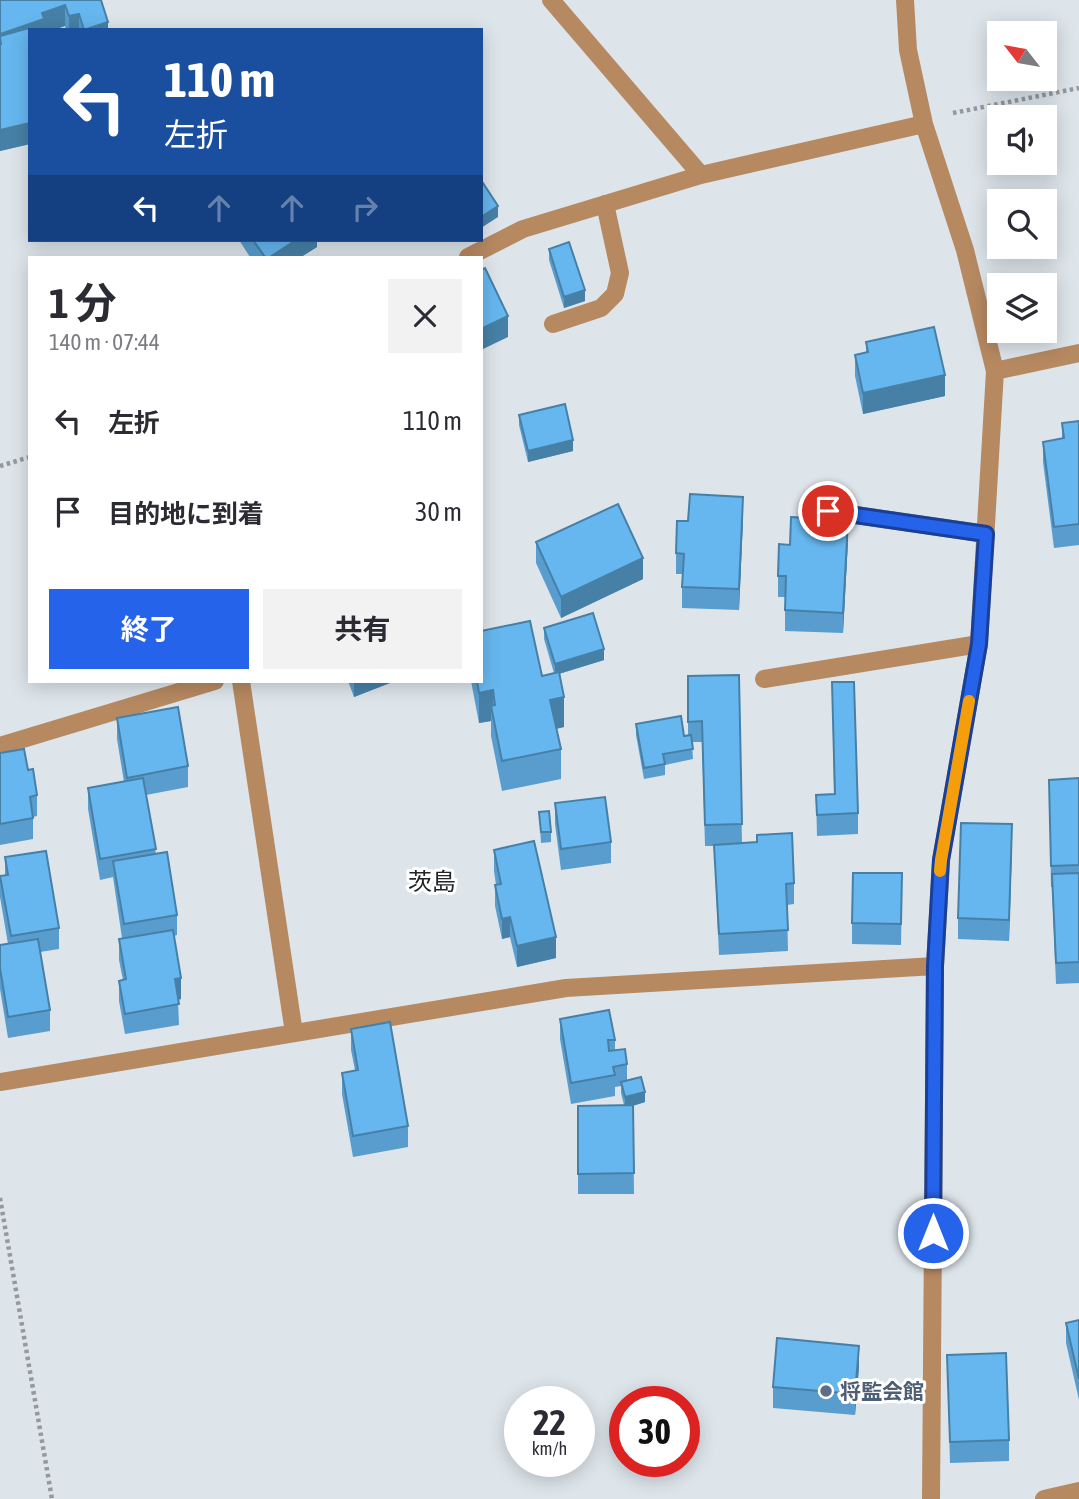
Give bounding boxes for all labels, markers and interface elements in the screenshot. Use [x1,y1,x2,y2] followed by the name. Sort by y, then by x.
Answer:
[987,21,1057,91] north arrow
[987,21,1057,343] map controls
[164,51,275,107] text: 110 m
[49,56,140,147] icon: left
[987,105,1057,175] button: sound
[164,116,228,153] text: 左折
[127,189,165,227] icon: left
[200,189,238,227] icon: ahead
[273,189,311,227] icon: ahead
[346,189,384,227] icon: right
[987,189,1057,259] button: search
[987,273,1057,343] button: layers
[49,279,117,327] text: 1 分
[388,279,462,353] button: close
[49,329,160,355] text: 140 m · 07:44
[49,402,87,440] icon: left
[403,406,462,436] text: 110 m
[108,408,160,438] text: 左折
[798,481,858,541] pin
[809,492,847,530] icon: arrive
[49,493,87,531] icon: arrive
[415,497,462,527] text: 30 m
[108,499,264,529] text: 目的地に到着
[49,589,249,669] button: 終了
[263,589,462,669] button: 共有
[408,868,456,895] district label: 茨島
[896,1196,970,1270] position arrow
[840,1379,924,1403] place label: 将監会館
[818,1383,834,1399] marker: 将監会館
[609,1386,700,1477] speed limit sign: 30
[533,1402,566,1442] text: 22
[532,1438,567,1459] text: km/h

